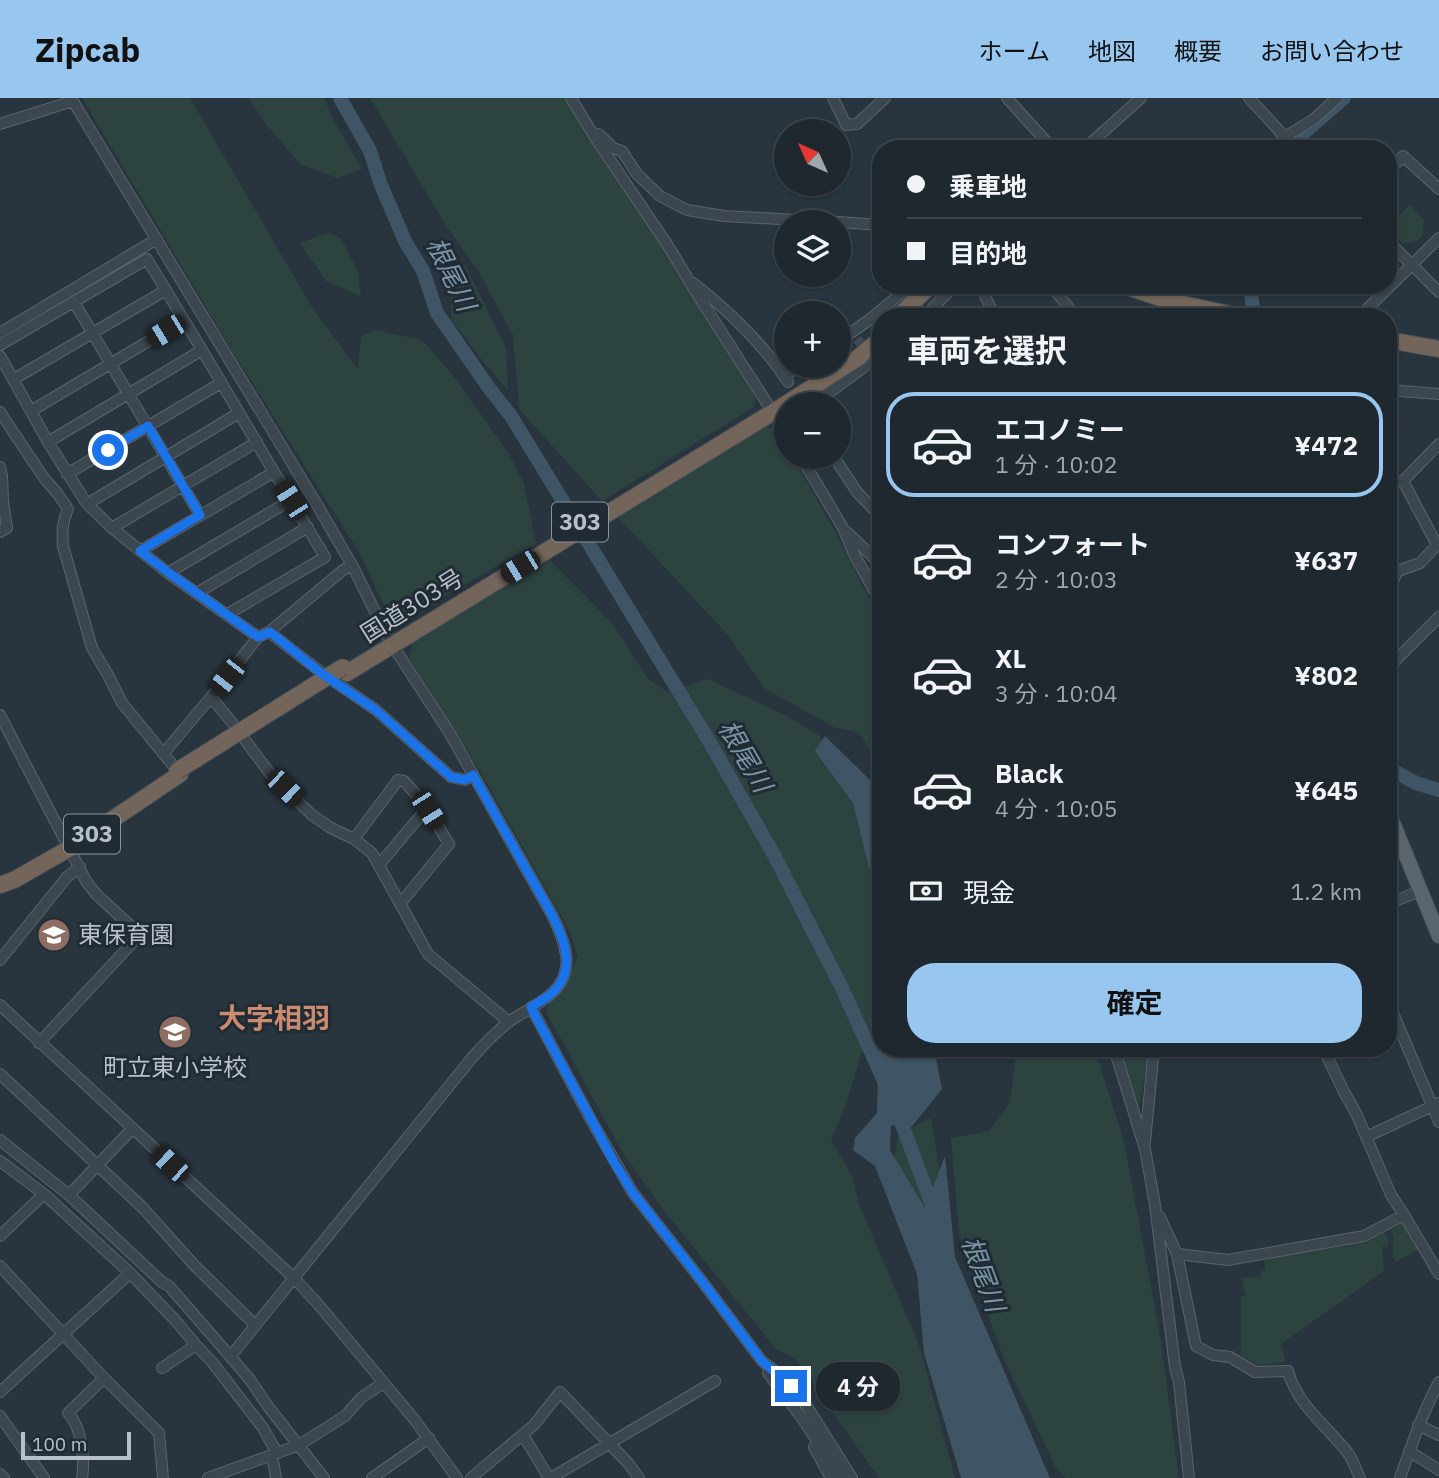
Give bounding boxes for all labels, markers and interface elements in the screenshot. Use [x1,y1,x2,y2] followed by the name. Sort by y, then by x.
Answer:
[35,28,140,71] text: Zipcab
[979,35,1050,67] text: ホーム
[1088,35,1136,67] text: 地図
[1174,35,1222,67] text: 概要
[1260,35,1404,67] text: お問い合わせ
[774,119,850,196] north arrow
[774,119,851,469] map controls
[949,169,1027,203] text: 乗車地
[774,210,851,287] button: layers
[420,231,486,319] water label: 根尾川
[949,236,1027,270] text: 目的地
[774,301,851,378] button: +
[143,311,190,351] car
[907,329,1067,371] text: 車両を選択
[774,392,851,469] button: −
[995,412,1125,446] text: エコノミー
[911,413,974,476] icon: car
[1294,428,1358,462] text: ¥472
[92,434,124,466] route start
[995,449,1118,479] text: 1 分 · 10:02
[271,477,312,523] car
[552,502,608,542] road number: 303
[995,527,1150,561] text: コンフォート
[911,528,974,591] icon: car
[1294,543,1358,577] text: ¥637
[497,547,544,587] car
[354,561,469,649] street label: 国道303号
[995,564,1118,594] text: 2 分 · 10:03
[995,641,1026,675] text: XL
[911,643,974,706] icon: car
[206,654,249,700] car
[1294,658,1358,692] text: ¥802
[995,678,1118,708] text: 3 分 · 10:04
[712,713,782,800] water label: 根尾川
[995,756,1063,790] text: Black
[911,758,974,821] icon: car
[263,766,308,810] car
[1294,773,1358,807] text: ¥645
[408,787,449,833] car
[995,793,1118,823] text: 4 分 · 10:05
[64,814,120,854] road number: 303
[907,872,945,910] icon: cash
[963,875,1015,909] text: 現金
[1291,876,1362,906] text: 1.2 km
[35,916,73,954] school or university icon: 東保育園
[78,918,174,950] place label: 東保育園
[907,963,1362,1043] button: 確定
[218,999,330,1036] district label: 大字相羽
[156,1013,194,1051] school or university icon: 町立東小学校
[103,1051,247,1083] place label: 町立東小学校
[148,1142,193,1186] car
[955,1231,1014,1319] water label: 根尾川
[816,1362,900,1410] callout: 4 分
[775,1370,807,1402] route end
[837,1371,879,1401] text: 4 分
[21,1429,131,1461] scale bar
[32,1432,87,1456] text: 100 m

